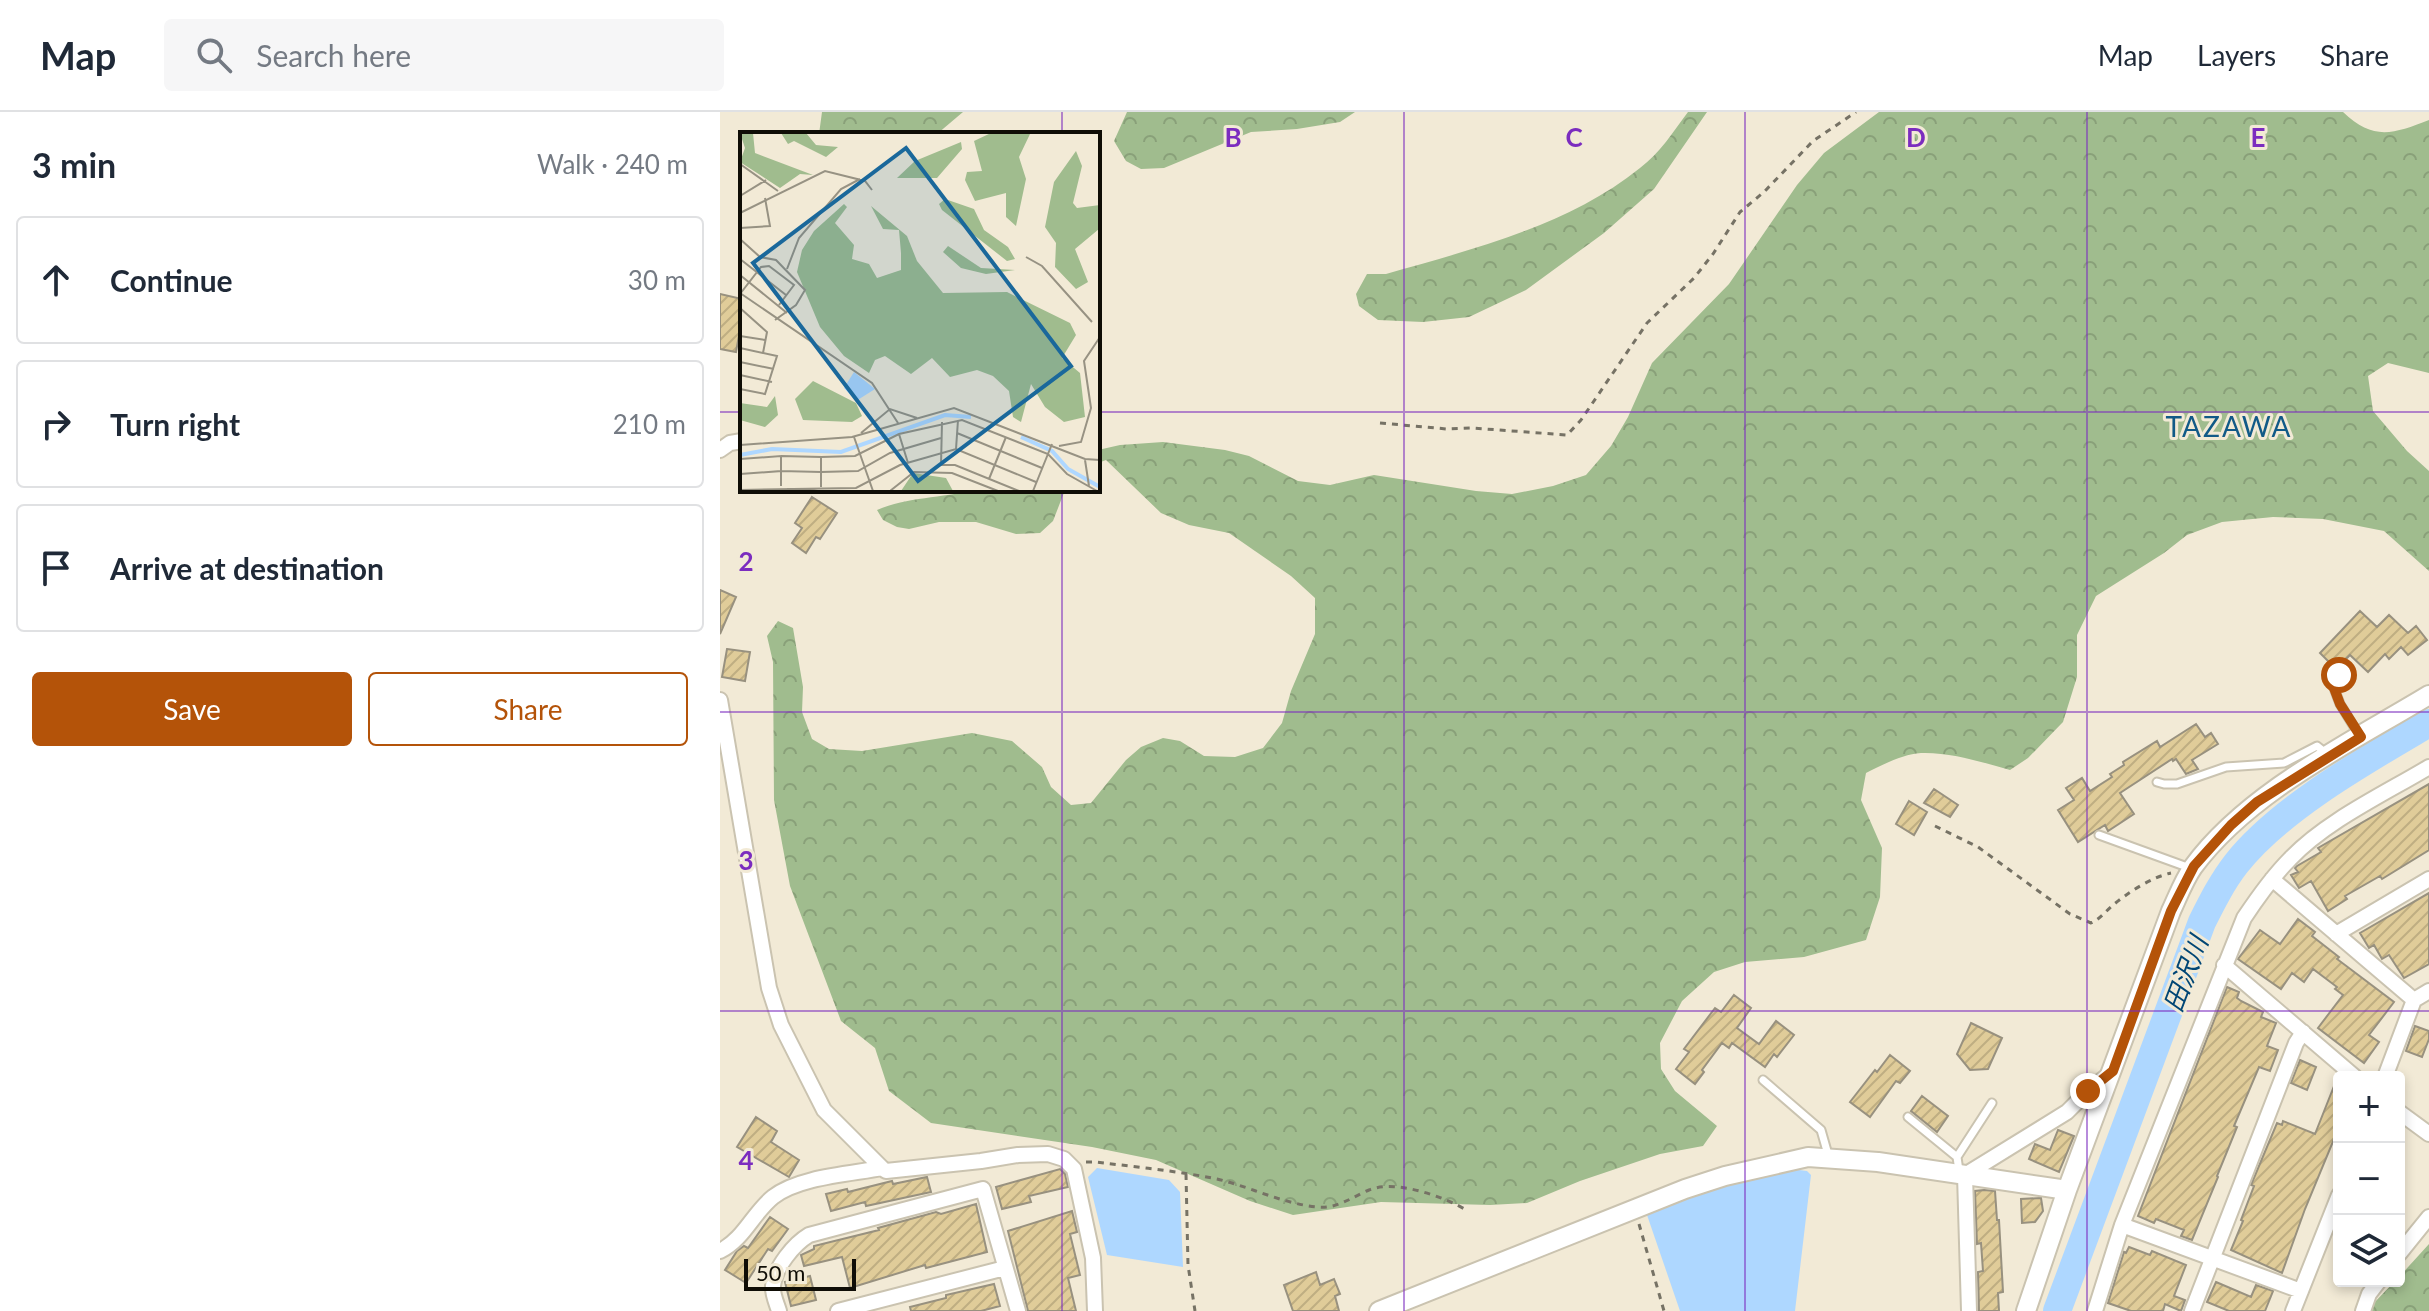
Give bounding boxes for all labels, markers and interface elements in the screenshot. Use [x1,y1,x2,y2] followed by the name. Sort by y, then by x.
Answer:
[164,19,724,91] search box
[40,32,116,78] text: Map
[192,33,236,77] icon: search
[256,37,411,73] text: Search here
[2098,38,2153,72] text: Map
[2197,38,2276,72] text: Layers
[2320,38,2389,72] text: Share
[1224,121,1242,153] text: B
[1565,121,1583,153] text: C
[1906,121,1926,153] text: D
[2251,121,2265,153] text: E
[740,132,1100,492] inset map
[32,144,116,185] text: 3 min
[537,148,688,180] text: Walk · 240 m
[34,258,78,302] icon: ahead
[110,262,233,298] text: Continue
[628,264,686,296] text: 30 m
[34,402,78,446] icon: right
[110,406,240,442] text: Turn right
[613,408,686,440] text: 210 m
[2166,409,2292,443] district label: TAZAWA
[738,545,754,577] text: 2
[34,546,78,590] icon: arrive
[110,550,384,586] text: Arrive at destination
[2321,657,2357,693] route start
[32,672,352,746] button: Save
[368,672,688,746] button: Share
[738,844,754,876] text: 3
[2156,929,2215,1016] water label: 田沢川
[2333,1071,2405,1287] map controls
[2333,1071,2405,1143] button: +
[2070,1073,2106,1109] route end
[2333,1143,2405,1215] button: −
[738,1144,754,1176] text: 4
[2333,1215,2405,1287] button: layers
[744,1255,856,1291] scale bar
[756,1259,805,1286] text: 50 m

